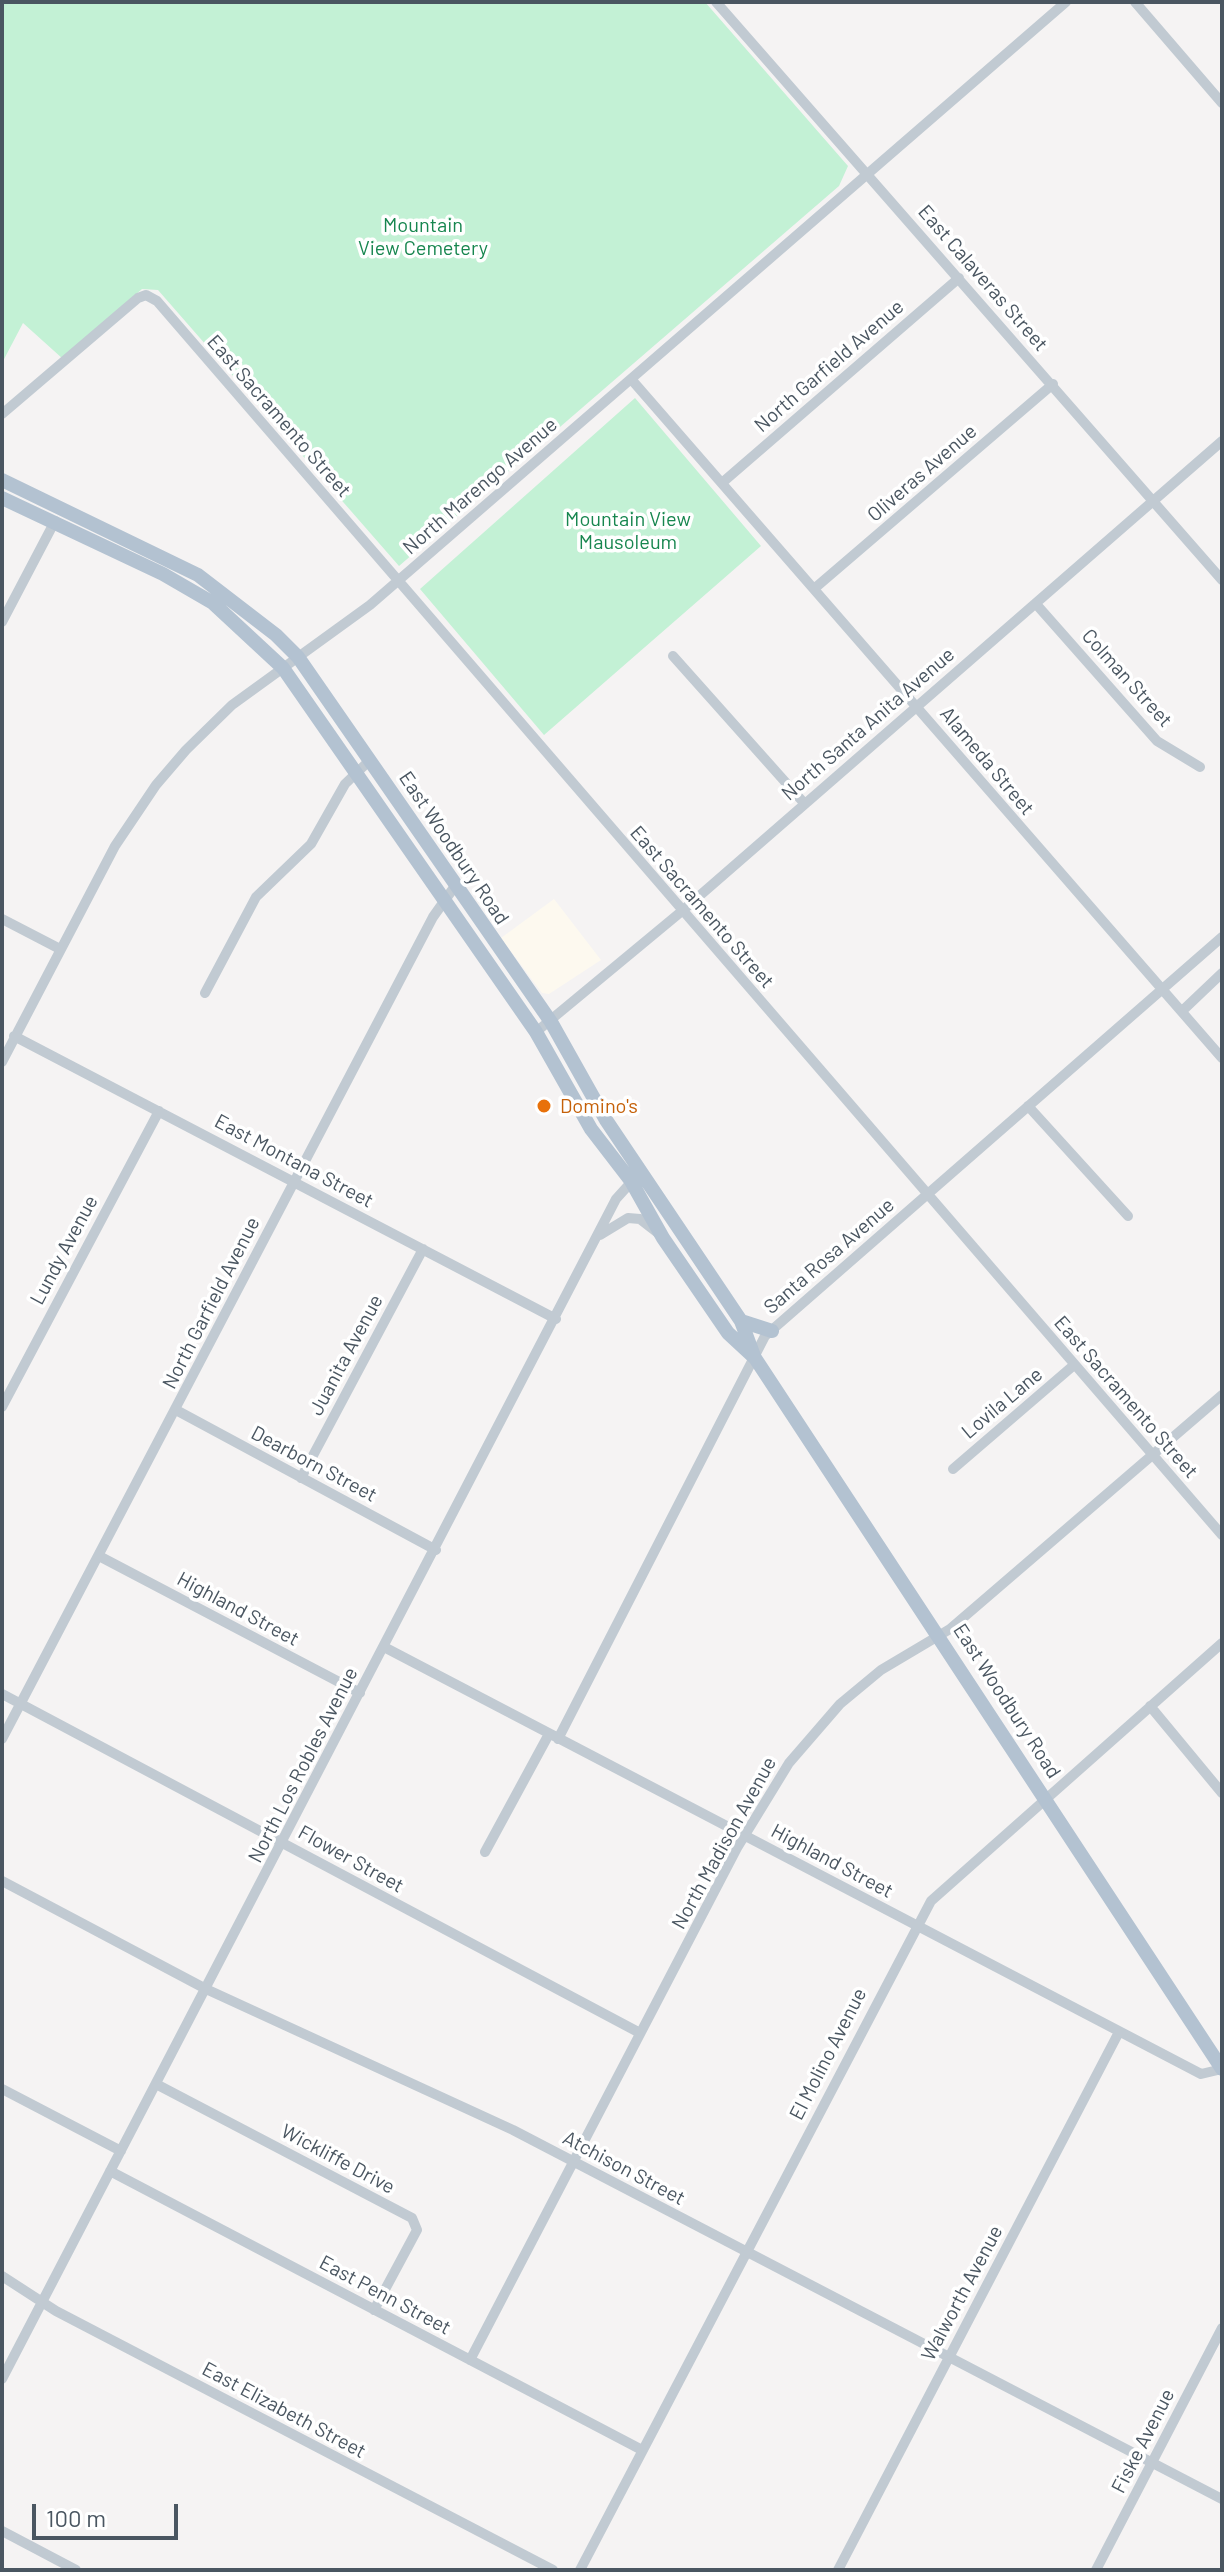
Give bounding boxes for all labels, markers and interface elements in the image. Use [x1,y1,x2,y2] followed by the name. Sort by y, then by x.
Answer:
[913,200,1053,356] street label: East Calaveras Street
[358,213,488,260] park label: Mountain View Cemetery
[750,295,908,437] street label: North Garfield Avenue
[202,330,356,502] street label: East Sacramento Street
[398,413,562,559] street label: North Marengo Avenue
[863,419,981,527] street label: Oliveras Avenue
[565,507,691,554] park label: Mountain View Mausoleum
[1077,624,1177,732] street label: Colman Street
[777,642,959,806] street label: North Santa Anita Avenue
[935,702,1039,820] street label: Alameda Street
[394,767,514,929] street label: East Woodbury Road
[625,821,779,993] street label: East Sacramento Street
[560,1094,638,1118] place label: Domino's
[535,1097,553,1115] marker: Domino's
[211,1109,377,1213] street label: East Montana Street
[25,1191,103,1309] street label: Lundy Avenue
[759,1193,899,1319] street label: Santa Rosa Avenue
[157,1213,265,1393] street label: North Garfield Avenue
[304,1290,388,1420] street label: Juanita Avenue
[1049,1311,1203,1483] street label: East Sacramento Street
[957,1362,1047,1444] street label: Lovila Lane
[247,1421,381,1507] street label: Dearborn Street
[173,1567,303,1651] street label: Highland Street
[948,1619,1066,1783] street label: East Woodbury Road
[243,1663,363,1867] street label: North Los Robles Avenue
[667,1753,781,1933] street label: North Madison Avenue
[767,1819,897,1903] street label: Highland Street
[294,1820,408,1898] street label: Flower Street
[784,1984,872,2124] street label: El Molino Avenue
[277,2119,399,2199] street label: Wickliffe Drive
[559,2126,689,2210] street label: Atchison Street
[916,2221,1008,2365] street label: Walworth Avenue
[315,2250,455,2340] street label: East Penn Street
[198,2357,370,2463] street label: East Elizabeth Street
[1106,2385,1180,2497] street label: Fiske Avenue
[36,2488,182,2538] scale bar
[46,2503,106,2532] text: 100 m

